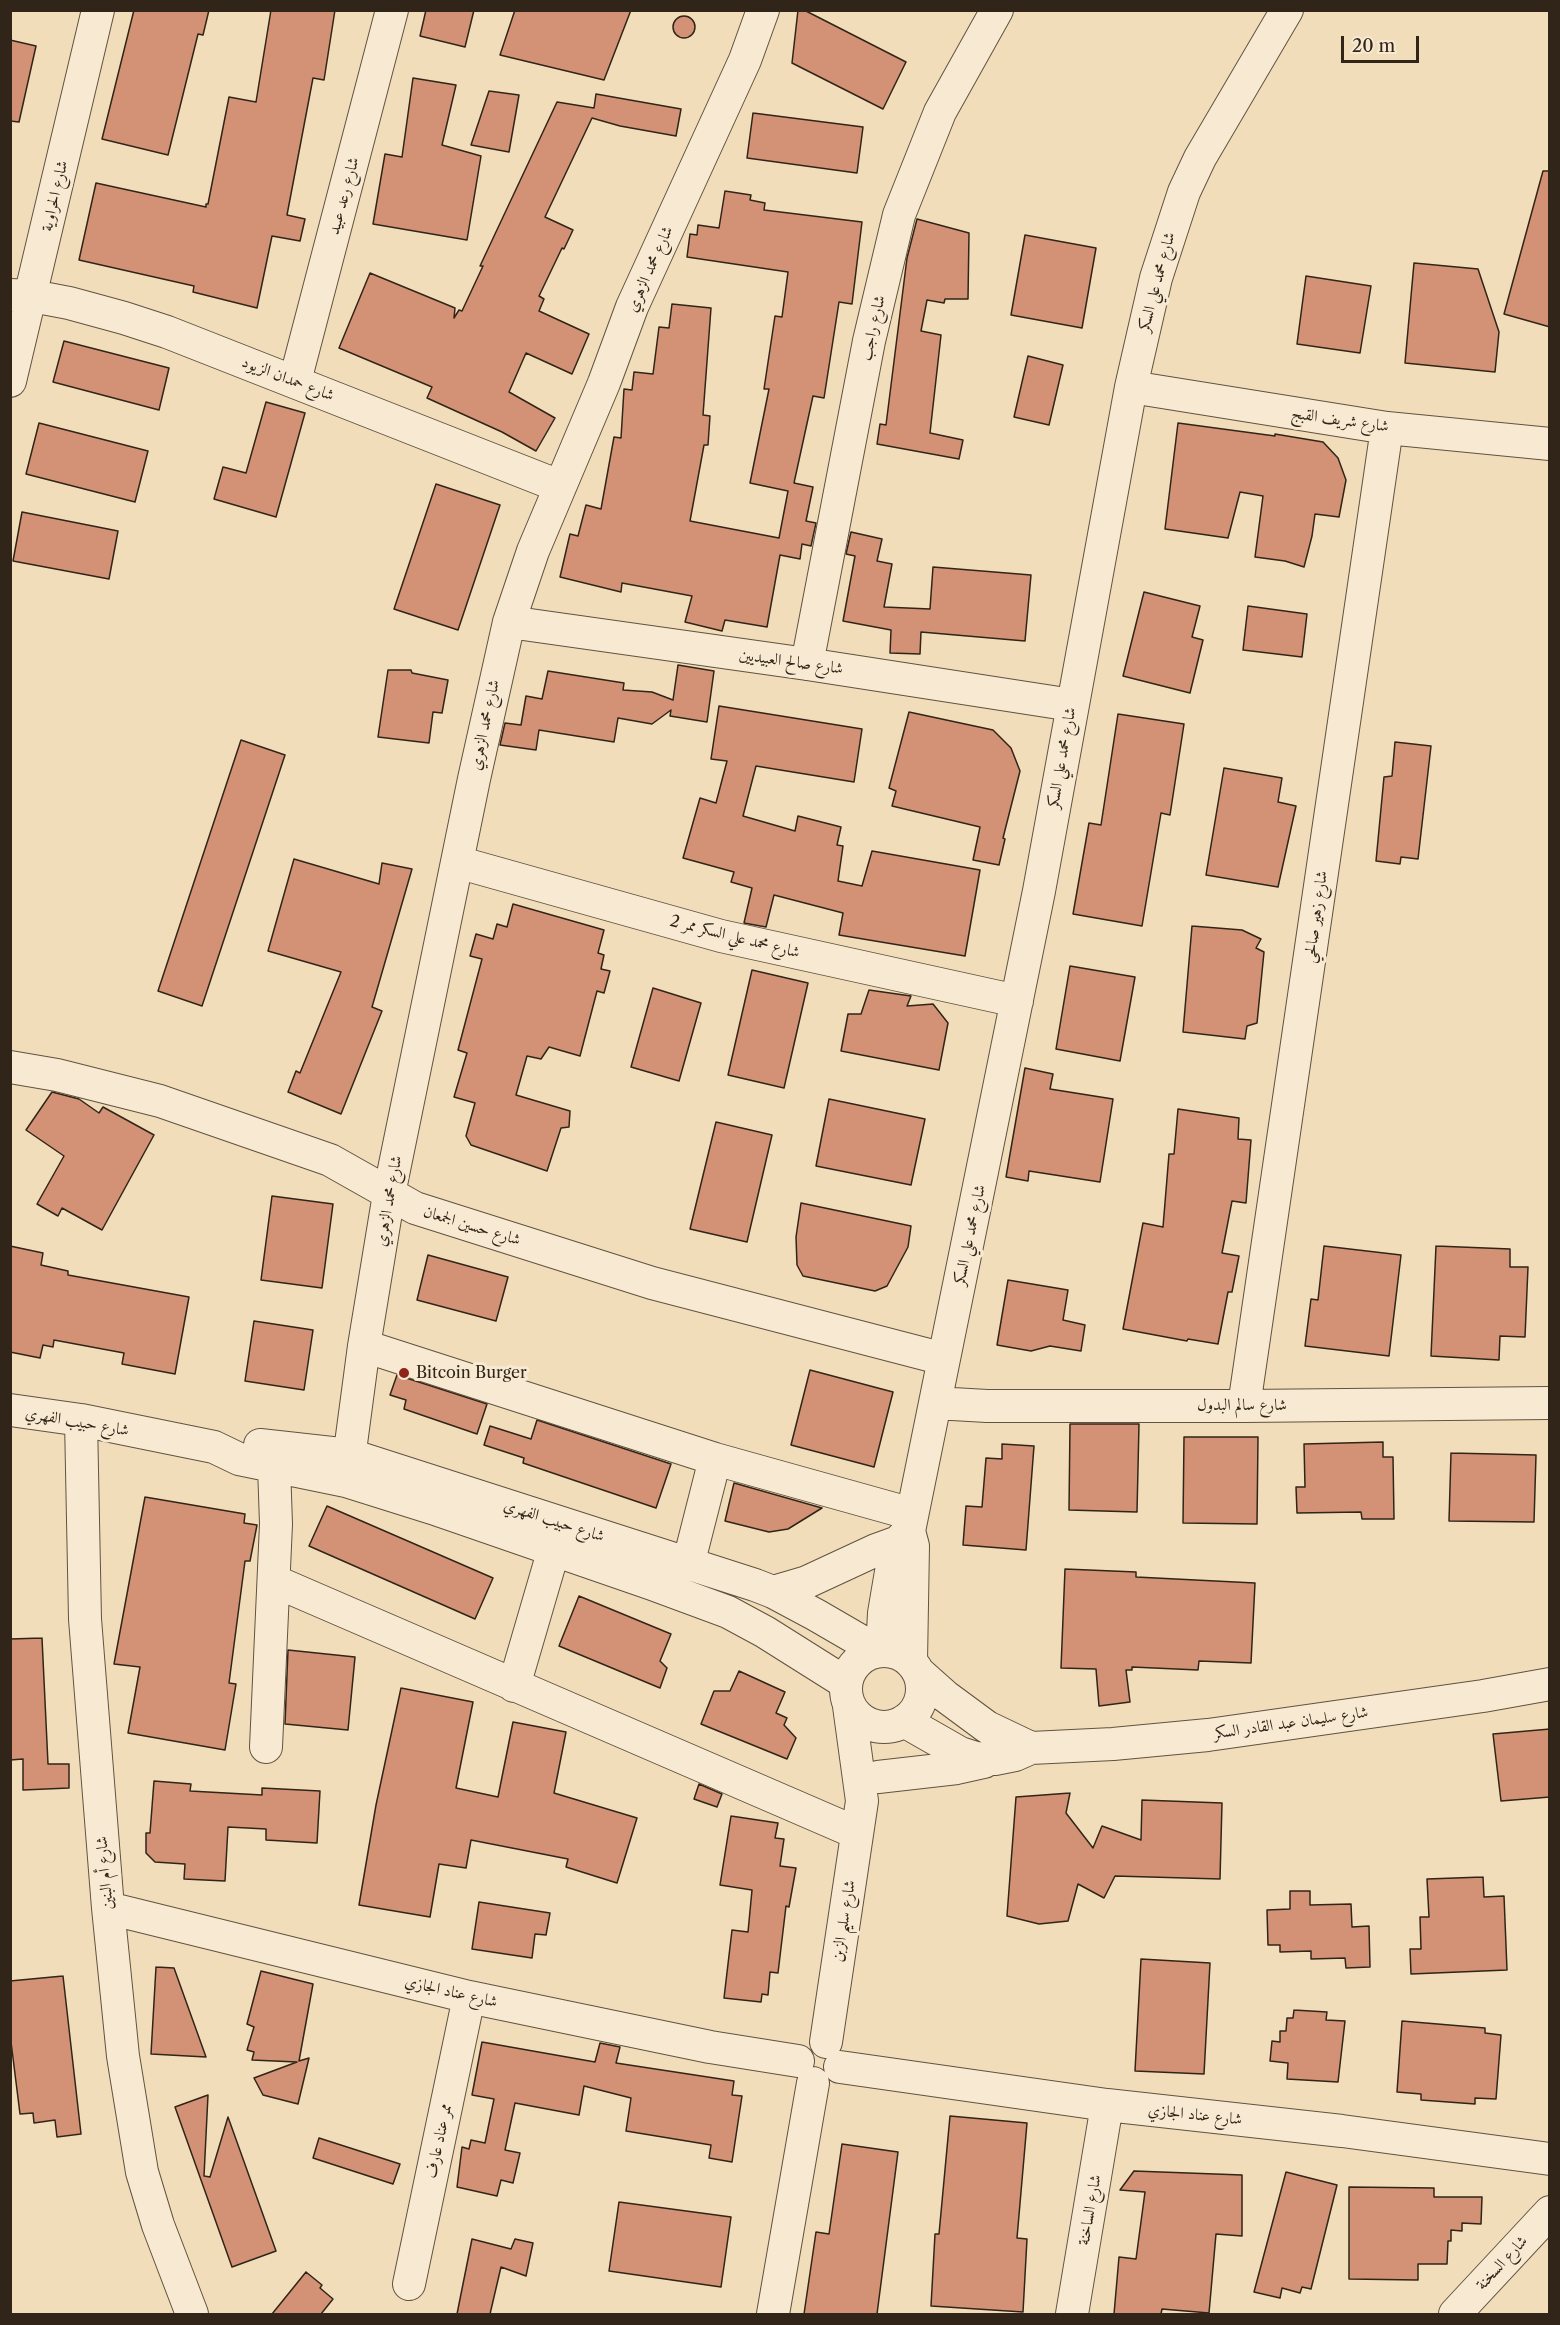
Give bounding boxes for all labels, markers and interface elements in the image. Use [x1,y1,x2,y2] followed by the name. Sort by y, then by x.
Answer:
[1344,24,1422,62] scale bar
[1352,35,1395,57] text: 20 m
[324,155,364,237] street label: شارع رعد عبيد
[38,159,72,233] street label: شارع الحراوية
[623,223,677,315] street label: شارع محمد الزهري
[1134,230,1180,334] street label: شارع محمد علي السكر
[856,293,890,363] street label: شارع راجب
[239,353,337,405] street label: شارع حمدان الزيود
[1290,404,1390,436] street label: شارع شريف القبج
[738,645,844,679] street label: شارع صالح العبيديين
[466,678,504,772] street label: شارع محمد الزهري
[1044,706,1080,810] street label: شارع محمد علي السكر
[1300,870,1332,964] street label: شارع زهير صالحي
[668,912,802,962] street label: شارع محمد علي السكر ممر 2
[372,1154,406,1248] street label: شارع محمد الزهري
[950,1183,990,1287] street label: شارع محمد علي السكر
[421,1202,523,1250] street label: شارع حسين الجمعان
[416,1363,527,1383] place label: Bitcoin Burger
[397,1366,411,1380] marker: Bitcoin Burger
[1197,1395,1287,1415] street label: شارع سالم البدول
[24,1403,130,1441] street label: شارع حبيب الفهري
[501,1496,607,1546] street label: شارع حبيب الفهري
[1213,1703,1369,1743] street label: شارع سليمان عبد القادر السكر
[92,1836,118,1910] street label: شارع أم البنين
[828,1879,860,1963] street label: شارع سليم الزبن
[403,1972,499,2012] street label: شارع عناد الجازي
[1147,2101,1243,2129] street label: شارع عناد الجازي
[422,2102,456,2180] street label: ممر عناد عارف
[1074,2173,1106,2247] street label: شارع الساخنة
[1472,2232,1532,2294] street label: شارع السخنة

